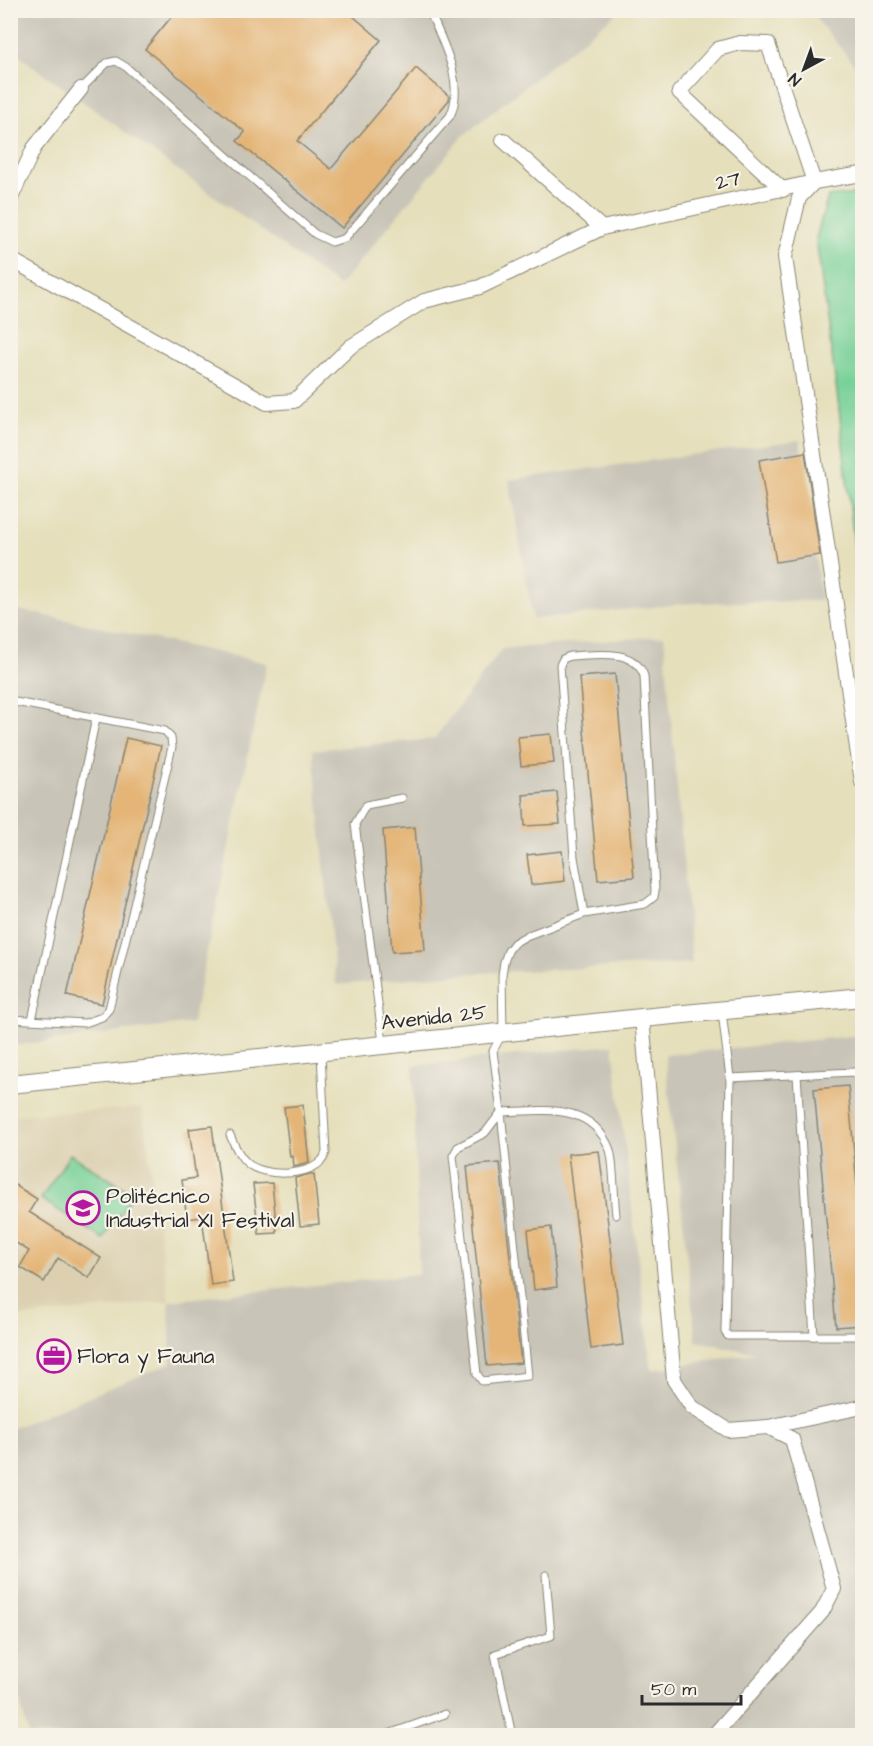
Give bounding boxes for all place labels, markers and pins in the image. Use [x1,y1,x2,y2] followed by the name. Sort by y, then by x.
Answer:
[106,1182,294,1235] place label: Politécnico Industrial XI Festival
[65,1190,101,1226] school or university icon: Politécnico Industrial XI Festival
[36,1338,72,1374] office icon: Flora y Fauna
[77,1342,215,1373] place label: Flora y Fauna

